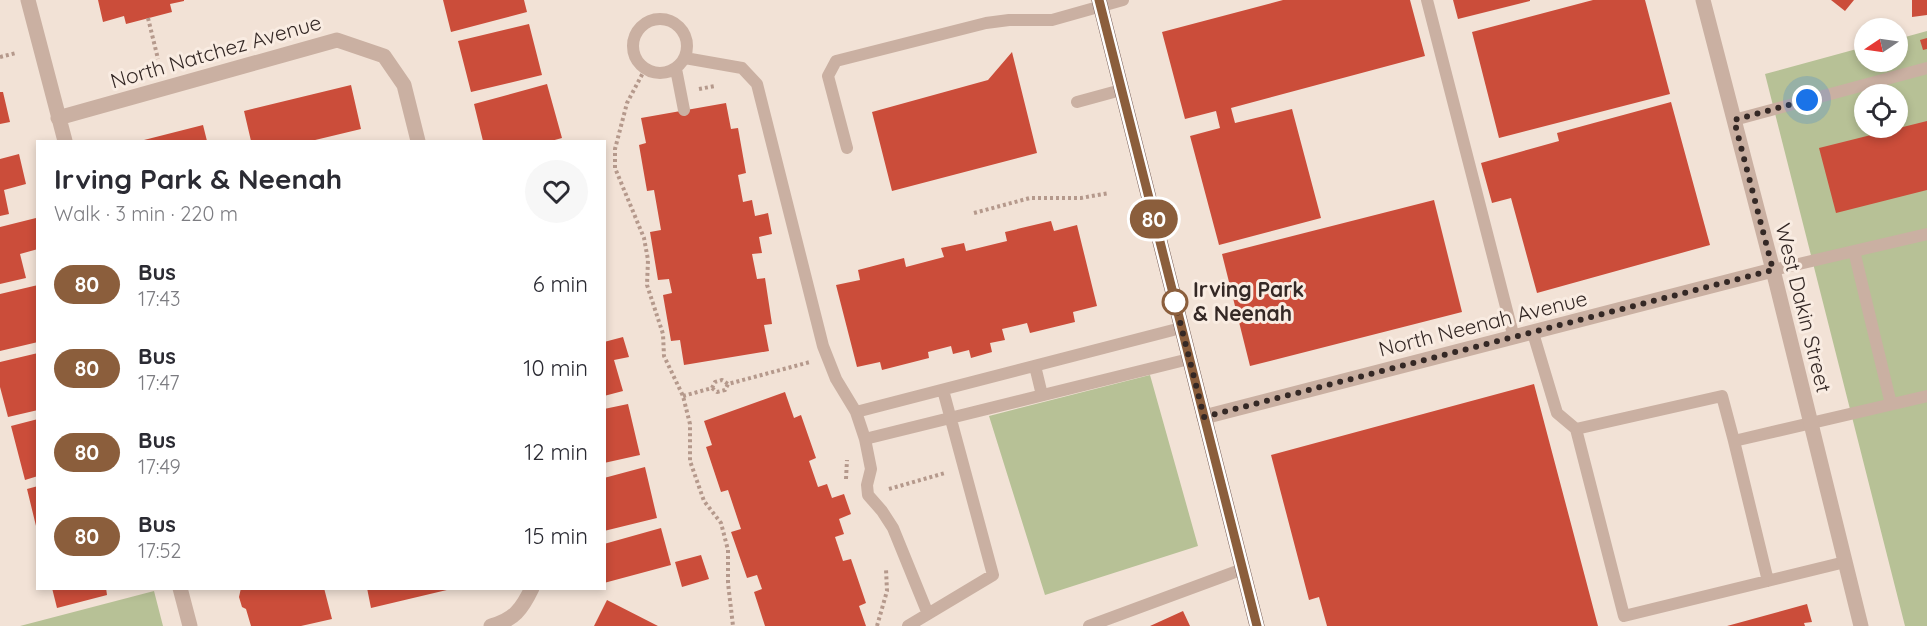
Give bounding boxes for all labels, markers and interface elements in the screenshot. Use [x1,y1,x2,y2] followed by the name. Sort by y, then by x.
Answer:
[107,8,324,94] street label: North Natchez Avenue
[1854,18,1908,72] north arrow
[1854,18,1908,138] map controls
[1854,84,1908,138] button: locate
[1792,85,1822,115] your location
[525,160,588,223] button: heart
[54,161,342,196] text: Irving Park & Neenah
[1127,200,1181,238] line badge: 80
[54,201,238,226] text: Walk · 3 min · 220 m
[1142,206,1166,232] text: 80
[1770,221,1838,395] street label: West Dakin Street
[138,258,176,286] text: Bus
[533,270,588,298] text: 6 min
[75,271,99,297] text: 80
[1193,276,1304,326] place label: Irving Park & Neenah
[1376,285,1590,362] street label: North Neenah Avenue
[138,286,180,311] text: 17:43
[1162,289,1188,315] marker: Irving Park & Neenah
[138,342,176,370] text: Bus
[523,354,588,382] text: 10 min
[75,355,99,381] text: 80
[138,370,180,395] text: 17:47
[138,426,176,454] text: Bus
[524,438,588,466] text: 12 min
[75,439,99,465] text: 80
[138,454,181,479] text: 17:49
[138,510,176,538] text: Bus
[524,522,588,550] text: 15 min
[75,523,99,549] text: 80
[138,538,181,563] text: 17:52

